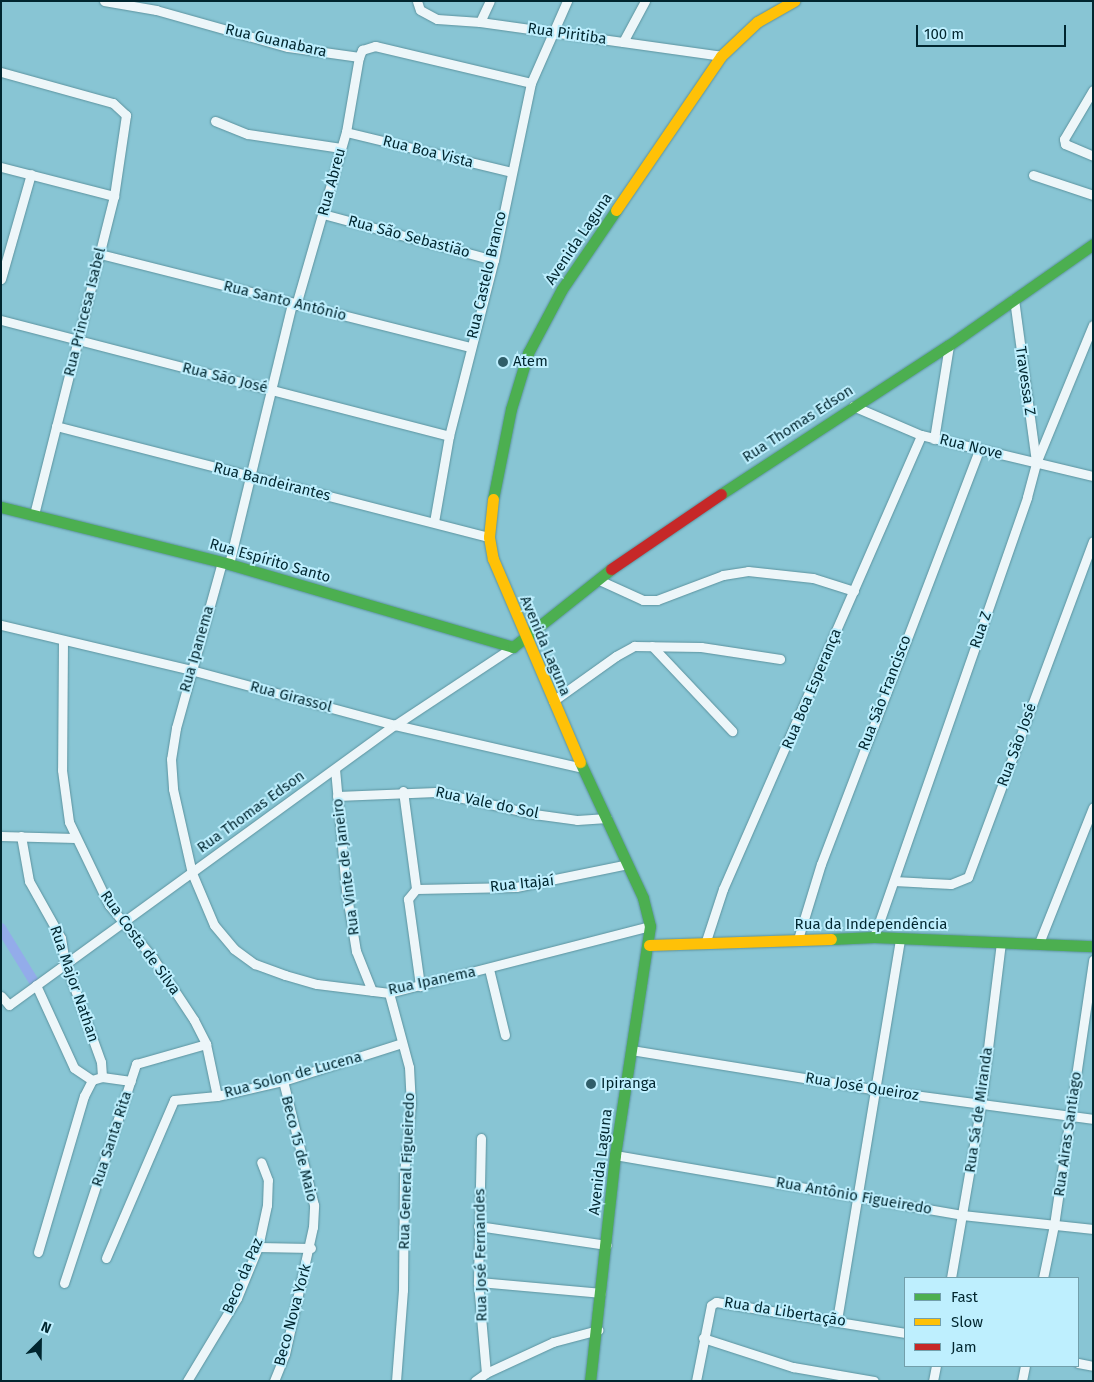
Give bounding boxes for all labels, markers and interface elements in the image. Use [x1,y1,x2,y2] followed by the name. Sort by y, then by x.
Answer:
[919,15,1069,47] scale bar
[526,20,608,48] street label: Rua Piritiba
[224,21,328,61] street label: Rua Guanabara
[924,25,964,43] text: 100 m
[381,132,475,172] street label: Rua Boa Vista
[314,146,350,218] street label: Rua Abreu
[542,190,616,288] street label: Avenida Laguna
[464,209,510,341] street label: Rua Castelo Branco
[346,212,472,262] street label: Rua São Sebastião
[60,246,110,378] street label: Rua Princesa Isabel
[222,277,348,325] street label: Rua Santo Antônio
[1011,345,1039,417] street label: Travessa Z
[513,353,548,371] place label: Atem
[497,356,509,368] marker: Atem
[180,359,270,397] street label: Rua São José
[739,382,857,466] street label: Rua Thomas Edson
[938,430,1004,464] street label: Rua Nove
[212,459,332,505] street label: Rua Bandeirantes
[207,535,333,587] street label: Rua Espírito Santo
[516,593,574,699] street label: Avenida Laguna
[176,604,218,694] street label: Rua Ipanema
[966,609,996,651] street label: Rua Z
[778,626,846,752] street label: Rua Boa Esperança
[855,633,915,753] street label: Rua São Francisco
[248,677,334,717] street label: Rua Girassol
[994,701,1040,789] street label: Rua São José
[194,767,308,857] street label: Rua Thomas Edson
[434,783,540,823] street label: Rua Vale do Sol
[329,798,363,936] street label: Rua Vinte de Janeiro
[489,872,555,896] street label: Rua Itajaí
[96,887,184,999] street label: Rua Costa de Silva
[795,916,947,934] street label: Rua da Independência
[46,923,102,1045] street label: Rua Major Nathan
[386,963,478,999] street label: Rua Ipanema
[961,1046,997,1174] street label: Rua Sá de Miranda
[222,1048,364,1102] street label: Rua Solon de Lucena
[804,1069,920,1105] street label: Rua José Queiroz
[1050,1070,1086,1198] street label: Rua Airas Santiago
[601,1075,656,1093] place label: Ipiranga
[585,1078,597,1090] marker: Ipiranga
[88,1089,136,1189] street label: Rua Santa Rita
[395,1092,419,1250] street label: Rua General Figueiredo
[277,1094,321,1204] street label: Beco 15 de Maio
[586,1108,616,1216] street label: Avenida Laguna
[775,1173,933,1219] street label: Rua Antônio Figueiredo
[471,1188,491,1322] street label: Rua José Fernandes
[219,1235,267,1317] street label: Beco da Paz
[271,1262,315,1368] street label: Beco Nova York
[904,1277,1079,1367] legend
[951,1288,978,1306] text: Fast
[723,1293,847,1331] street label: Rua da Libertação
[951,1313,983,1331] text: Slow
[15,1317,65,1367] north arrow
[38,1318,54,1337] text: N
[951,1338,977,1356] text: Jam

